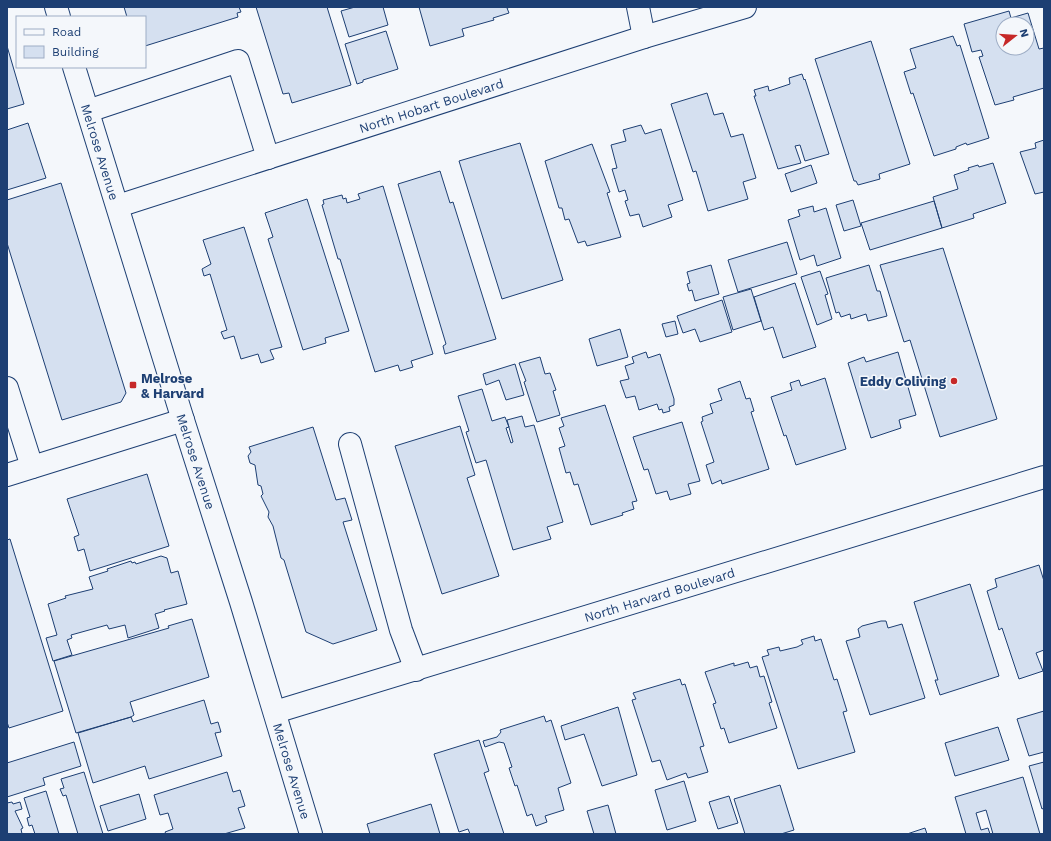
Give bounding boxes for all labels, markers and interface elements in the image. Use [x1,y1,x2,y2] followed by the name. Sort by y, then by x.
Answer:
[16,16,146,68] legend
[995,16,1035,56] north arrow
[52,25,81,39] text: Road
[1017,27,1031,39] text: N
[52,45,99,59] text: Building
[357,76,505,136] street label: North Hobart Boulevard
[78,102,122,202] street label: Melrose Avenue
[141,371,204,401] place label: Melrose & Harvard
[860,374,947,389] place label: Eddy Coliving
[949,376,959,386] marker: Eddy Coliving
[128,380,138,390] marker: Melrose & Harvard
[173,412,218,511] street label: Melrose Avenue
[582,565,737,625] street label: North Harvard Boulevard
[270,721,313,821] street label: Melrose Avenue

